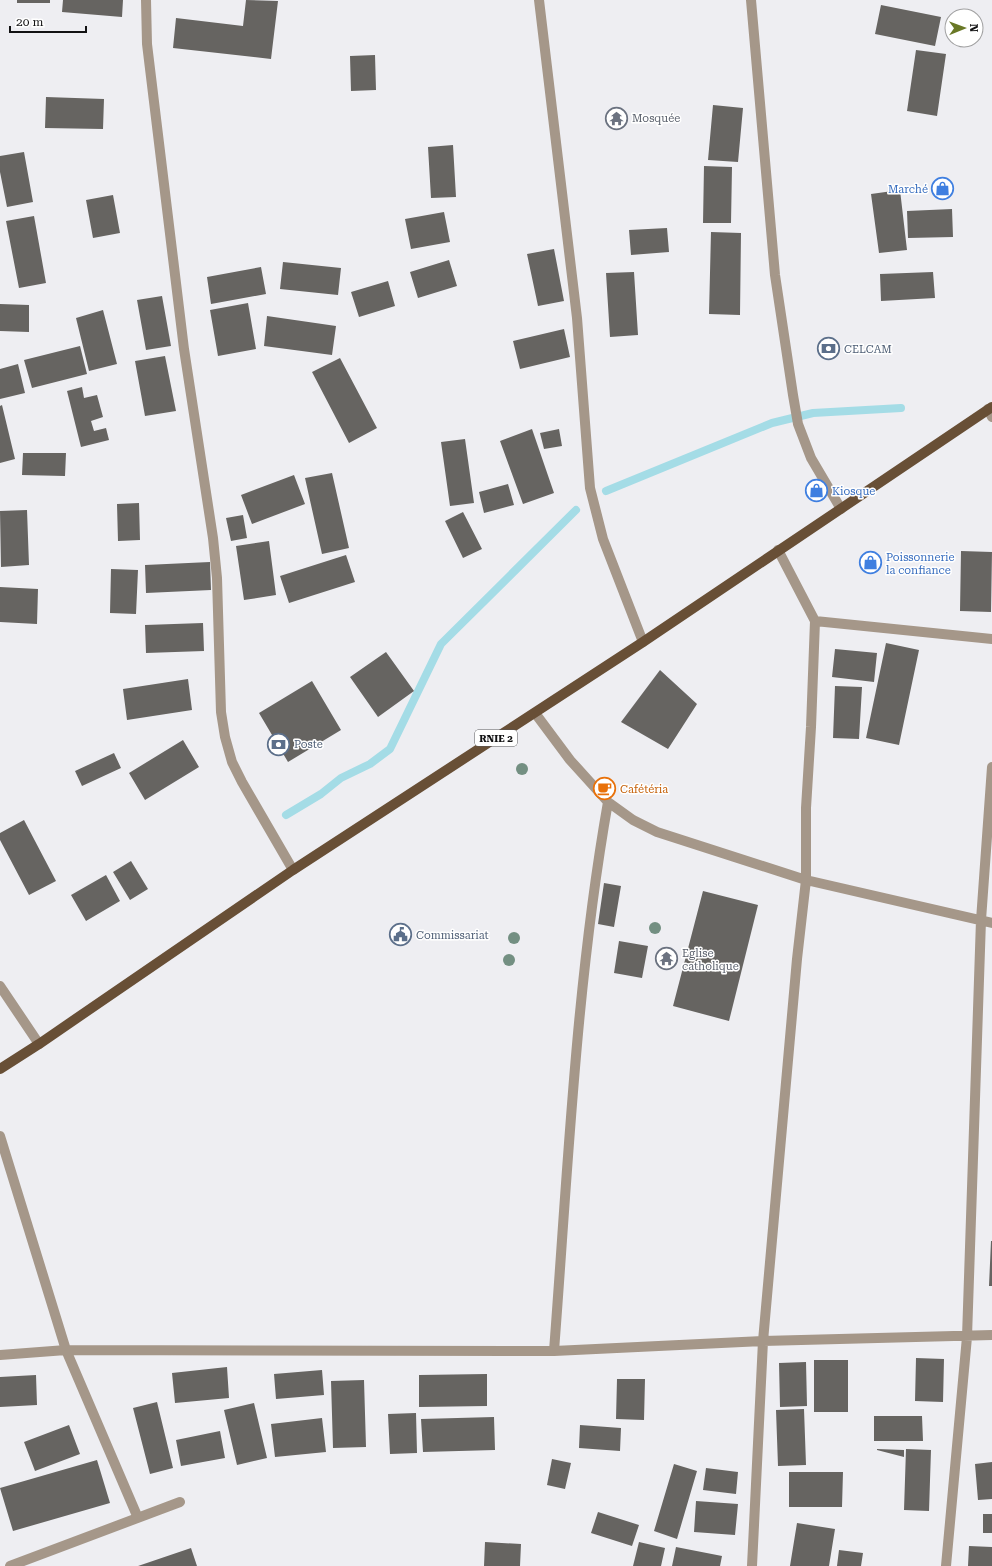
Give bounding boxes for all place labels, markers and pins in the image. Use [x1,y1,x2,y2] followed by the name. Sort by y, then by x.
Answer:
[603,105,629,131] temple icon: Mosquée
[632,112,680,125] place label: Mosquée
[930,176,956,202] shop icon: Marché
[888,183,928,196] place label: Marché
[815,336,841,362] bank icon: CELCAM
[844,343,892,356] place label: CELCAM
[803,478,829,504] shop icon: Kiosque
[832,485,875,498] place label: Kiosque
[858,550,884,576] shop icon: Poissonnerie la confiance
[886,551,955,577] place label: Poissonnerie la confiance
[265,731,291,757] bank icon: Poste
[294,738,323,751] place label: Poste
[591,776,617,802] cafe icon: Cafétéria
[620,783,668,796] place label: Cafétéria
[387,922,413,948] public building icon: Commissariat
[416,929,489,942] place label: Commissariat
[653,946,679,972] temple icon: Eglise catholique
[682,947,739,973] place label: Eglise catholique

